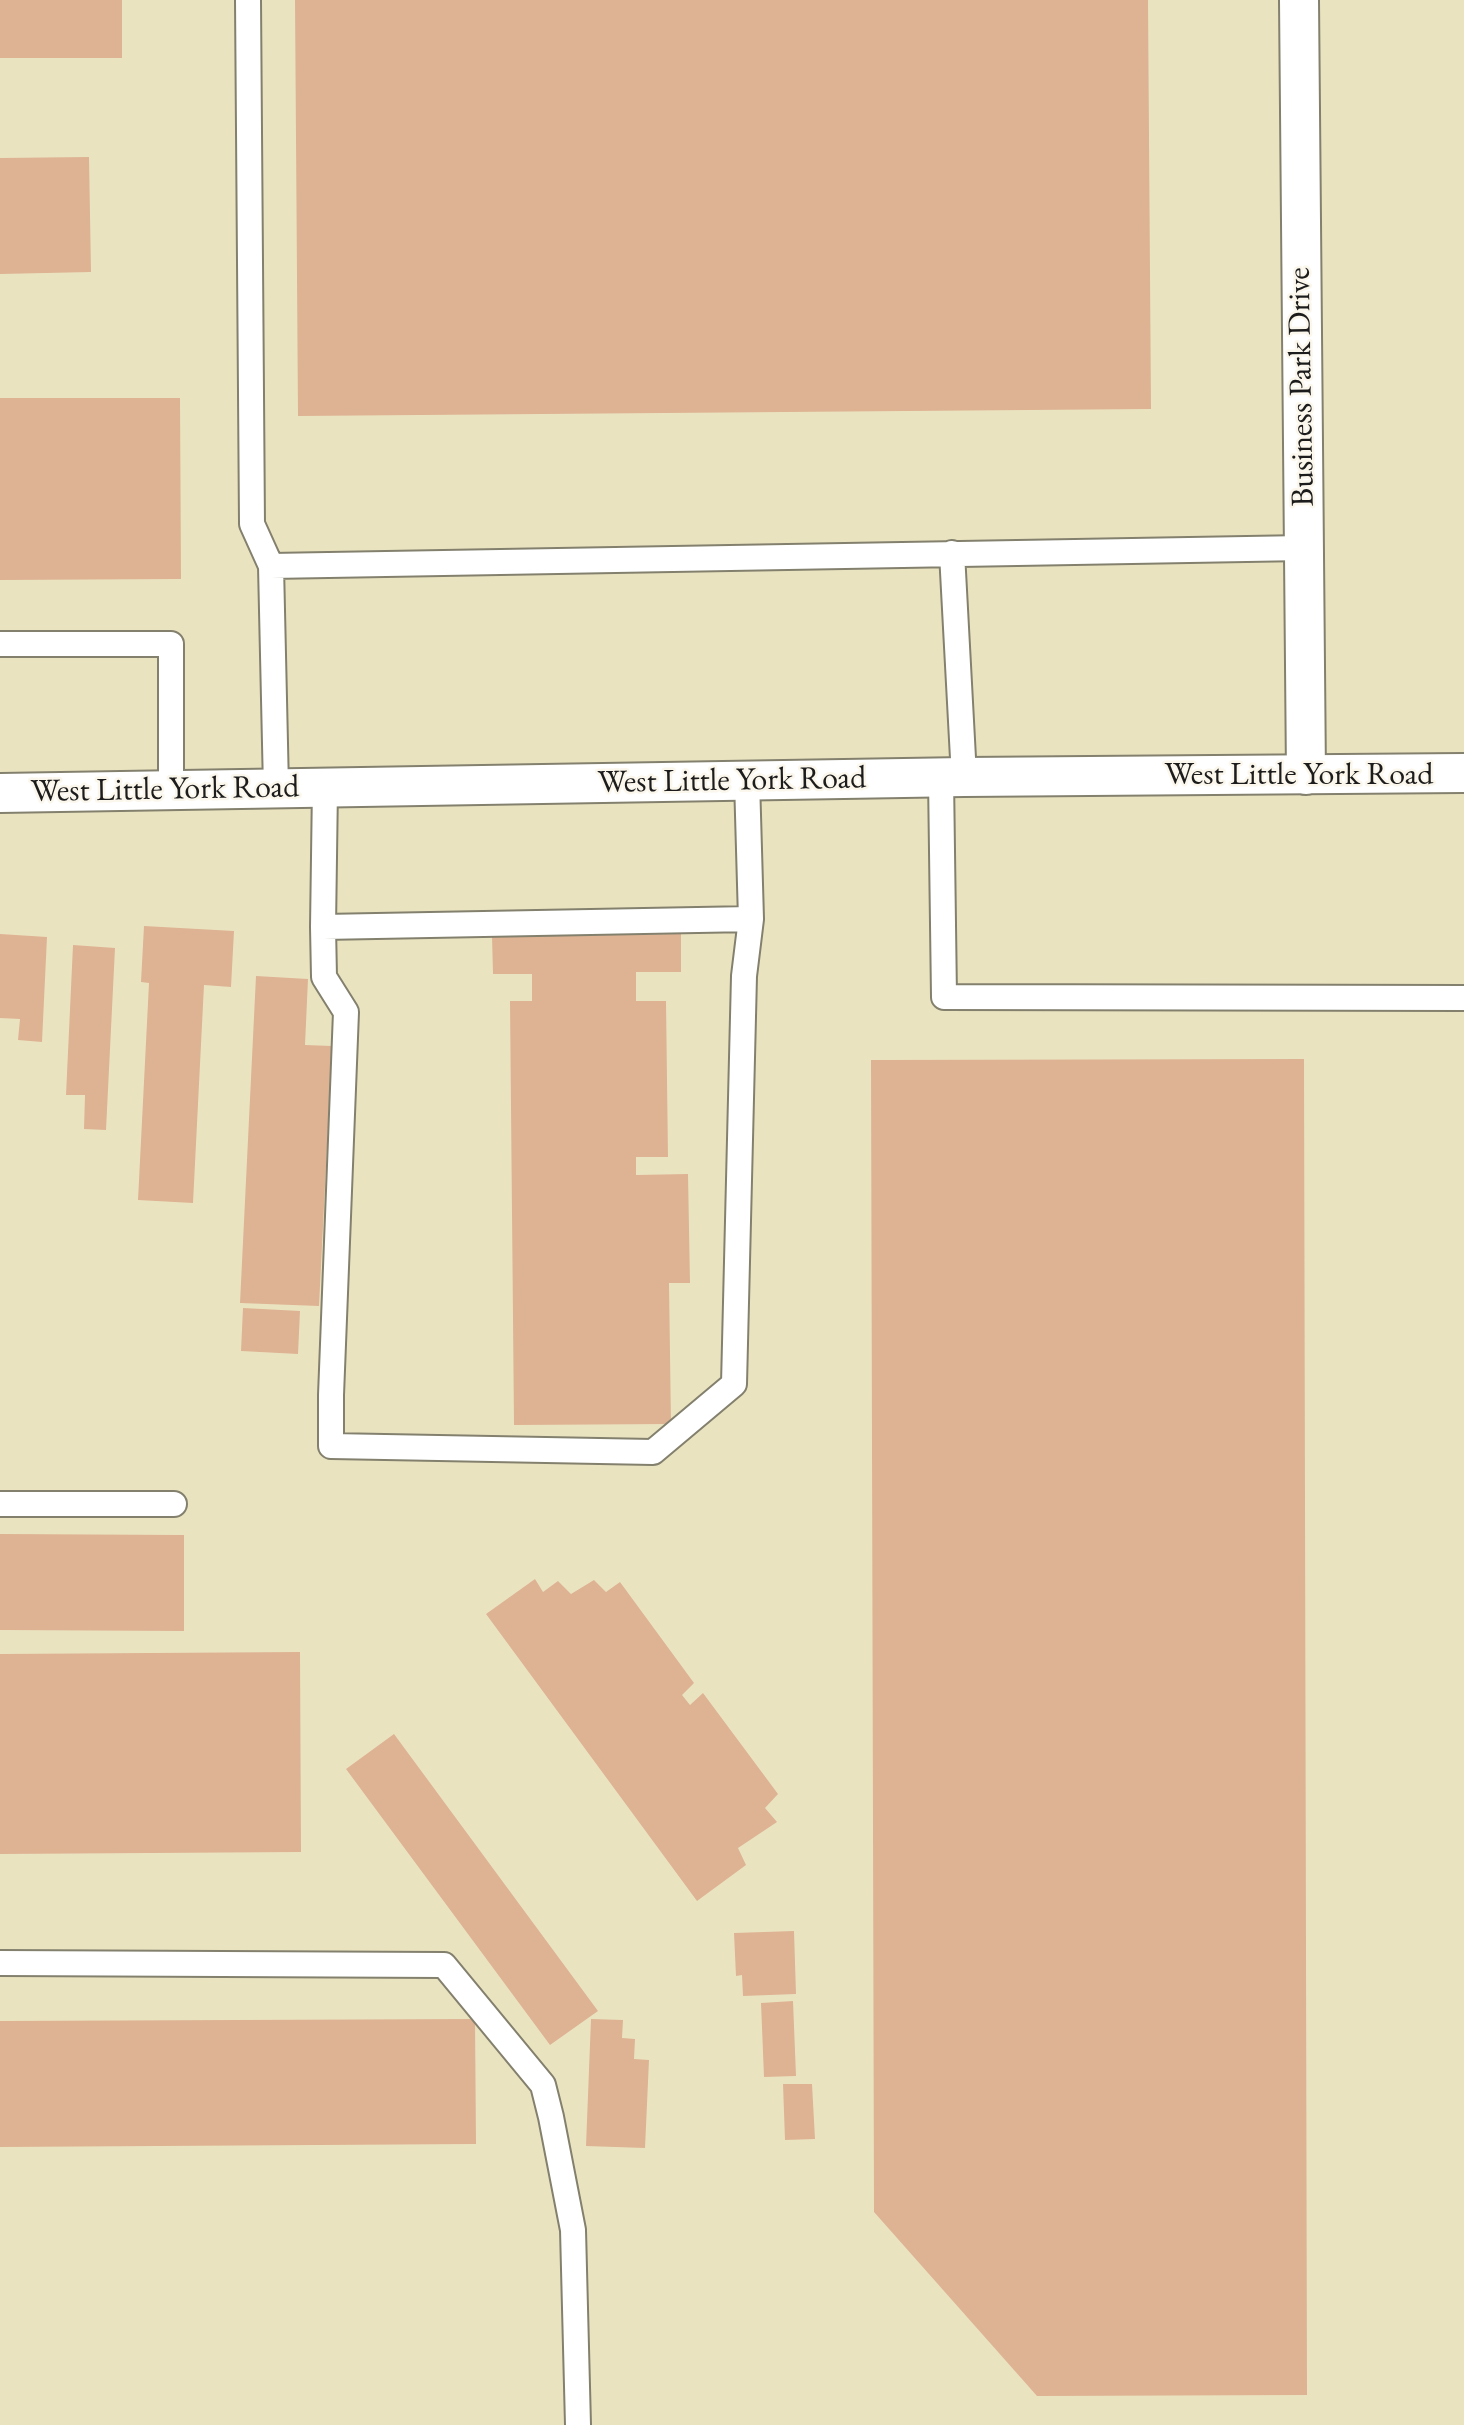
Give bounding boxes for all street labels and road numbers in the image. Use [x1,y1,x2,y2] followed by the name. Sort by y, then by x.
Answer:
[1281,267,1323,507] street label: Business Park Drive
[1165,756,1433,794] street label: West Little York Road
[597,759,867,803] street label: West Little York Road
[30,768,300,812] street label: West Little York Road

